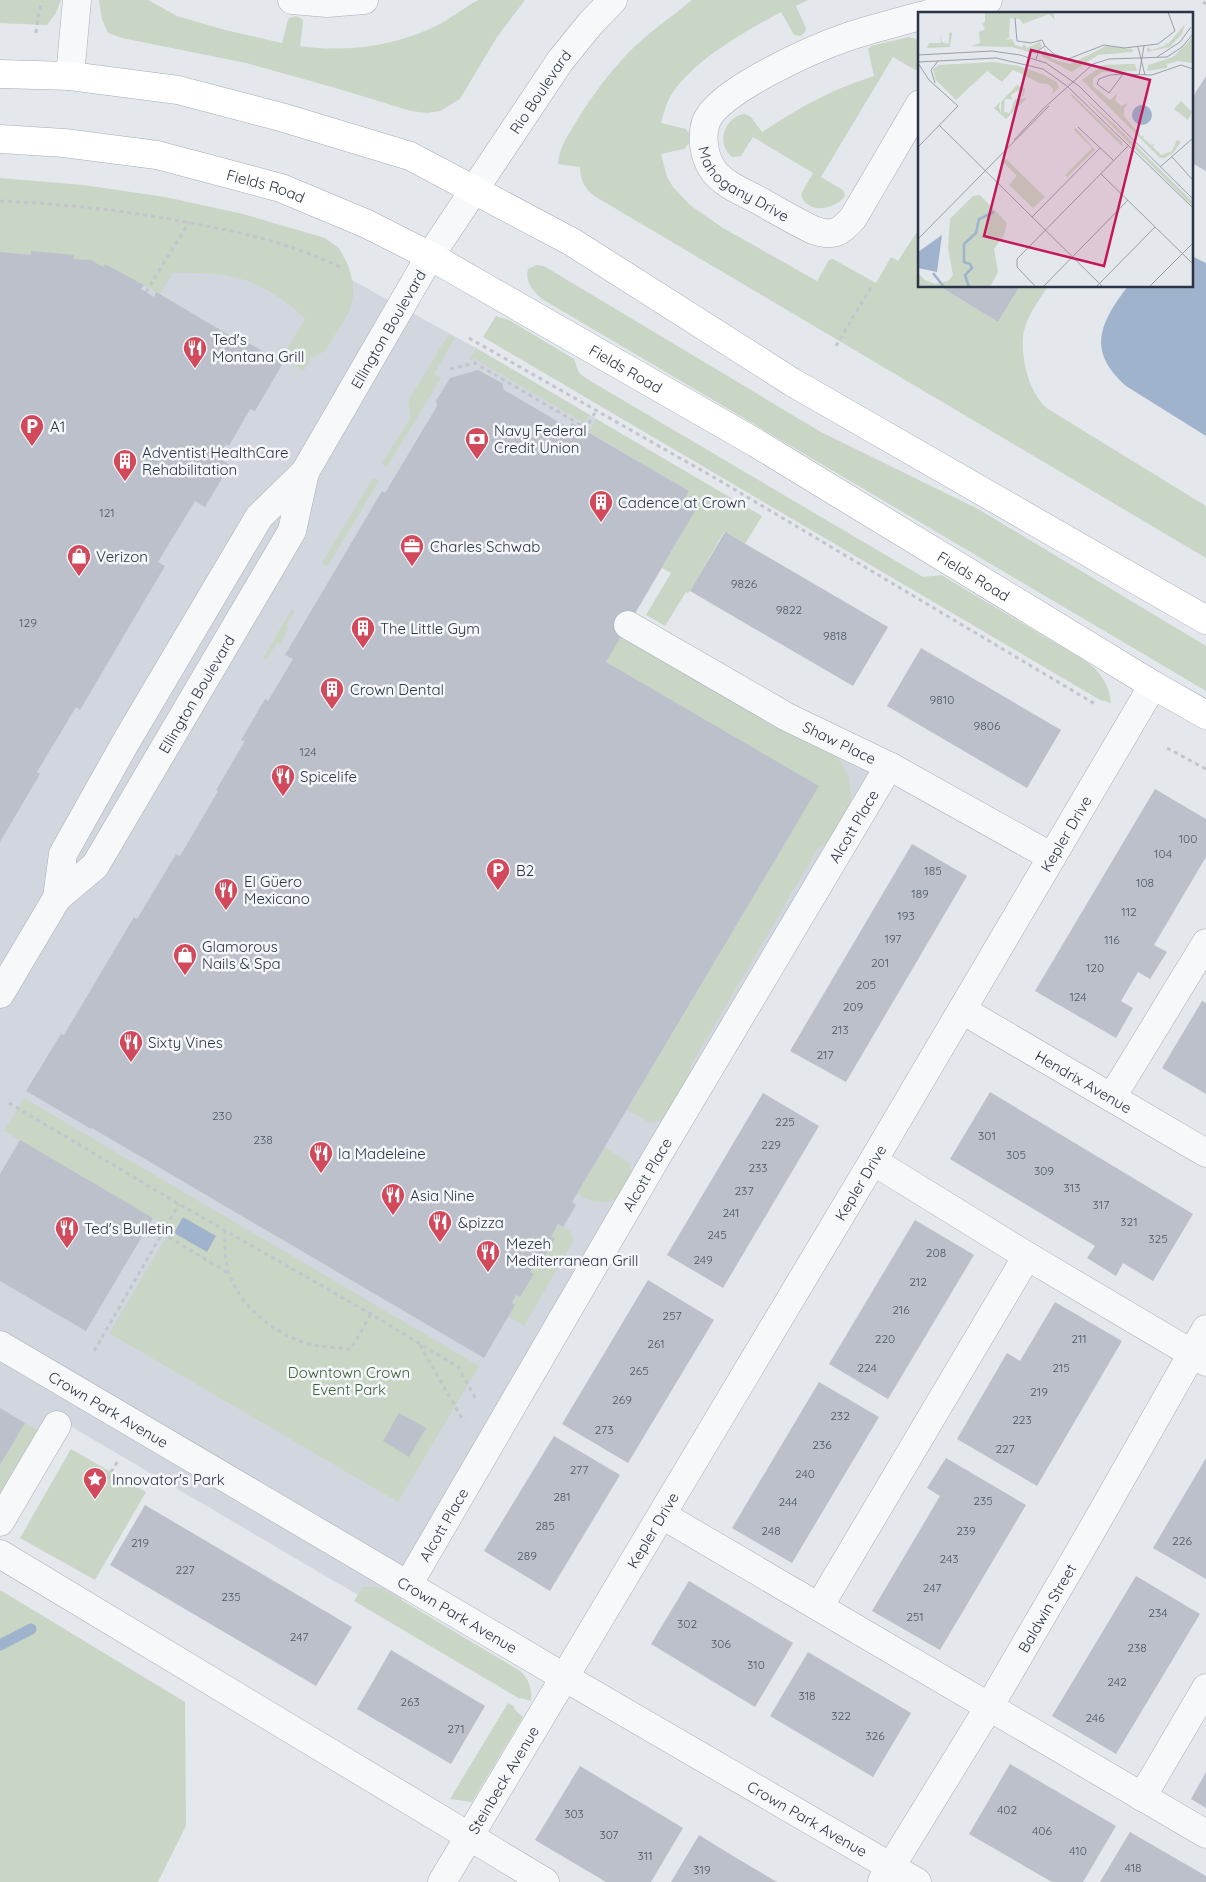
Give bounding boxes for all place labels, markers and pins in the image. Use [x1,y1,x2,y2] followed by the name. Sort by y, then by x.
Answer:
[212,330,304,366] place label: Ted's Montana Grill
[182,335,208,369] restaurant icon: Ted's Montana Grill
[19,413,45,447] parking icon: A1
[50,417,65,436] place label: A1
[494,421,587,457] place label: Navy Federal Credit Union
[464,426,490,460] bank icon: Navy Federal Credit Union
[142,443,289,479] place label: Adventist HealthCare Rehabilitation
[112,448,138,482] building icon: Adventist HealthCare Rehabilitation
[588,489,614,523] building icon: Cadence at Crown
[618,493,746,512] place label: Cadence at Crown
[399,533,425,567] office icon: Charles Schwab
[430,537,540,556] place label: Charles Schwab
[66,543,92,577] shop icon: Verizon
[96,547,148,566] place label: Verizon
[350,615,376,649] building icon: The Little Gym
[380,619,480,638] place label: The Little Gym
[319,676,345,710] building icon: Crown Dental
[350,680,444,699] place label: Crown Dental
[270,763,296,797] restaurant icon: Spicelife
[300,767,357,786] place label: Spicelife
[485,857,511,891] parking icon: B2
[516,861,534,880] place label: B2
[244,872,310,908] place label: El Güero Mexicano
[213,877,239,911] restaurant icon: El Güero Mexicano
[202,937,281,973] place label: Glamorous Nails & Spa
[172,942,198,976] shop icon: Glamorous Nails & Spa
[118,1029,144,1063] restaurant icon: Sixty Vines
[148,1033,223,1052] place label: Sixty Vines
[308,1140,334,1174] restaurant icon: la Madeleine
[338,1144,426,1163] place label: la Madeleine
[380,1182,406,1216] restaurant icon: Asia Nine
[410,1186,474,1205] place label: Asia Nine
[427,1209,453,1243] restaurant icon: &pizza
[458,1213,504,1232] place label: &pizza
[54,1215,80,1249] restaurant icon: Ted's Bulletin
[84,1219,173,1238] place label: Ted's Bulletin
[506,1234,639,1270] place label: Mezeh Mediterranean Grill
[475,1239,501,1273] restaurant icon: Mezeh Mediterranean Grill
[82,1466,108,1500] place icon: Innovator's Park
[112,1470,225,1489] place label: Innovator's Park

